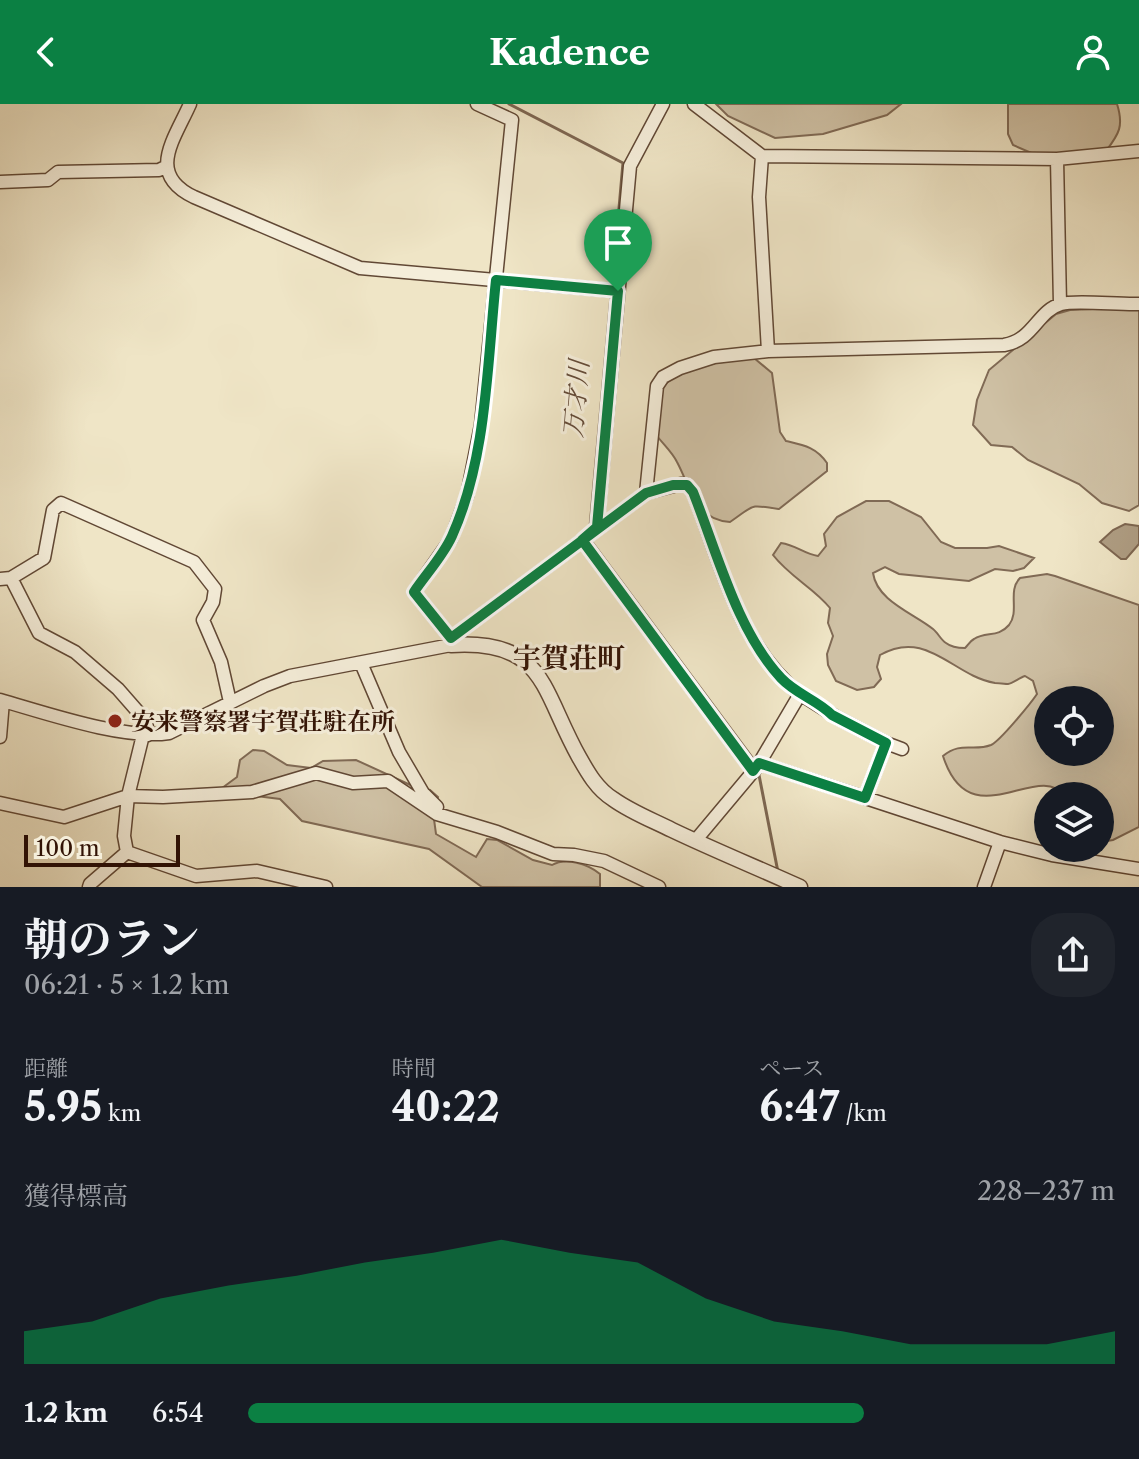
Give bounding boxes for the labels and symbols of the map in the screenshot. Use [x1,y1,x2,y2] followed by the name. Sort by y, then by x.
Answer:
[584,209,652,291] pin
[557,356,596,439] water label: 万才川
[513,641,625,675] district label: 宇賀荘町
[131,707,395,736] place label: 安来警察署宇賀荘駐在所
[106,712,124,730] marker: 安来警察署宇賀荘駐在所
[24,831,180,867] scale bar

